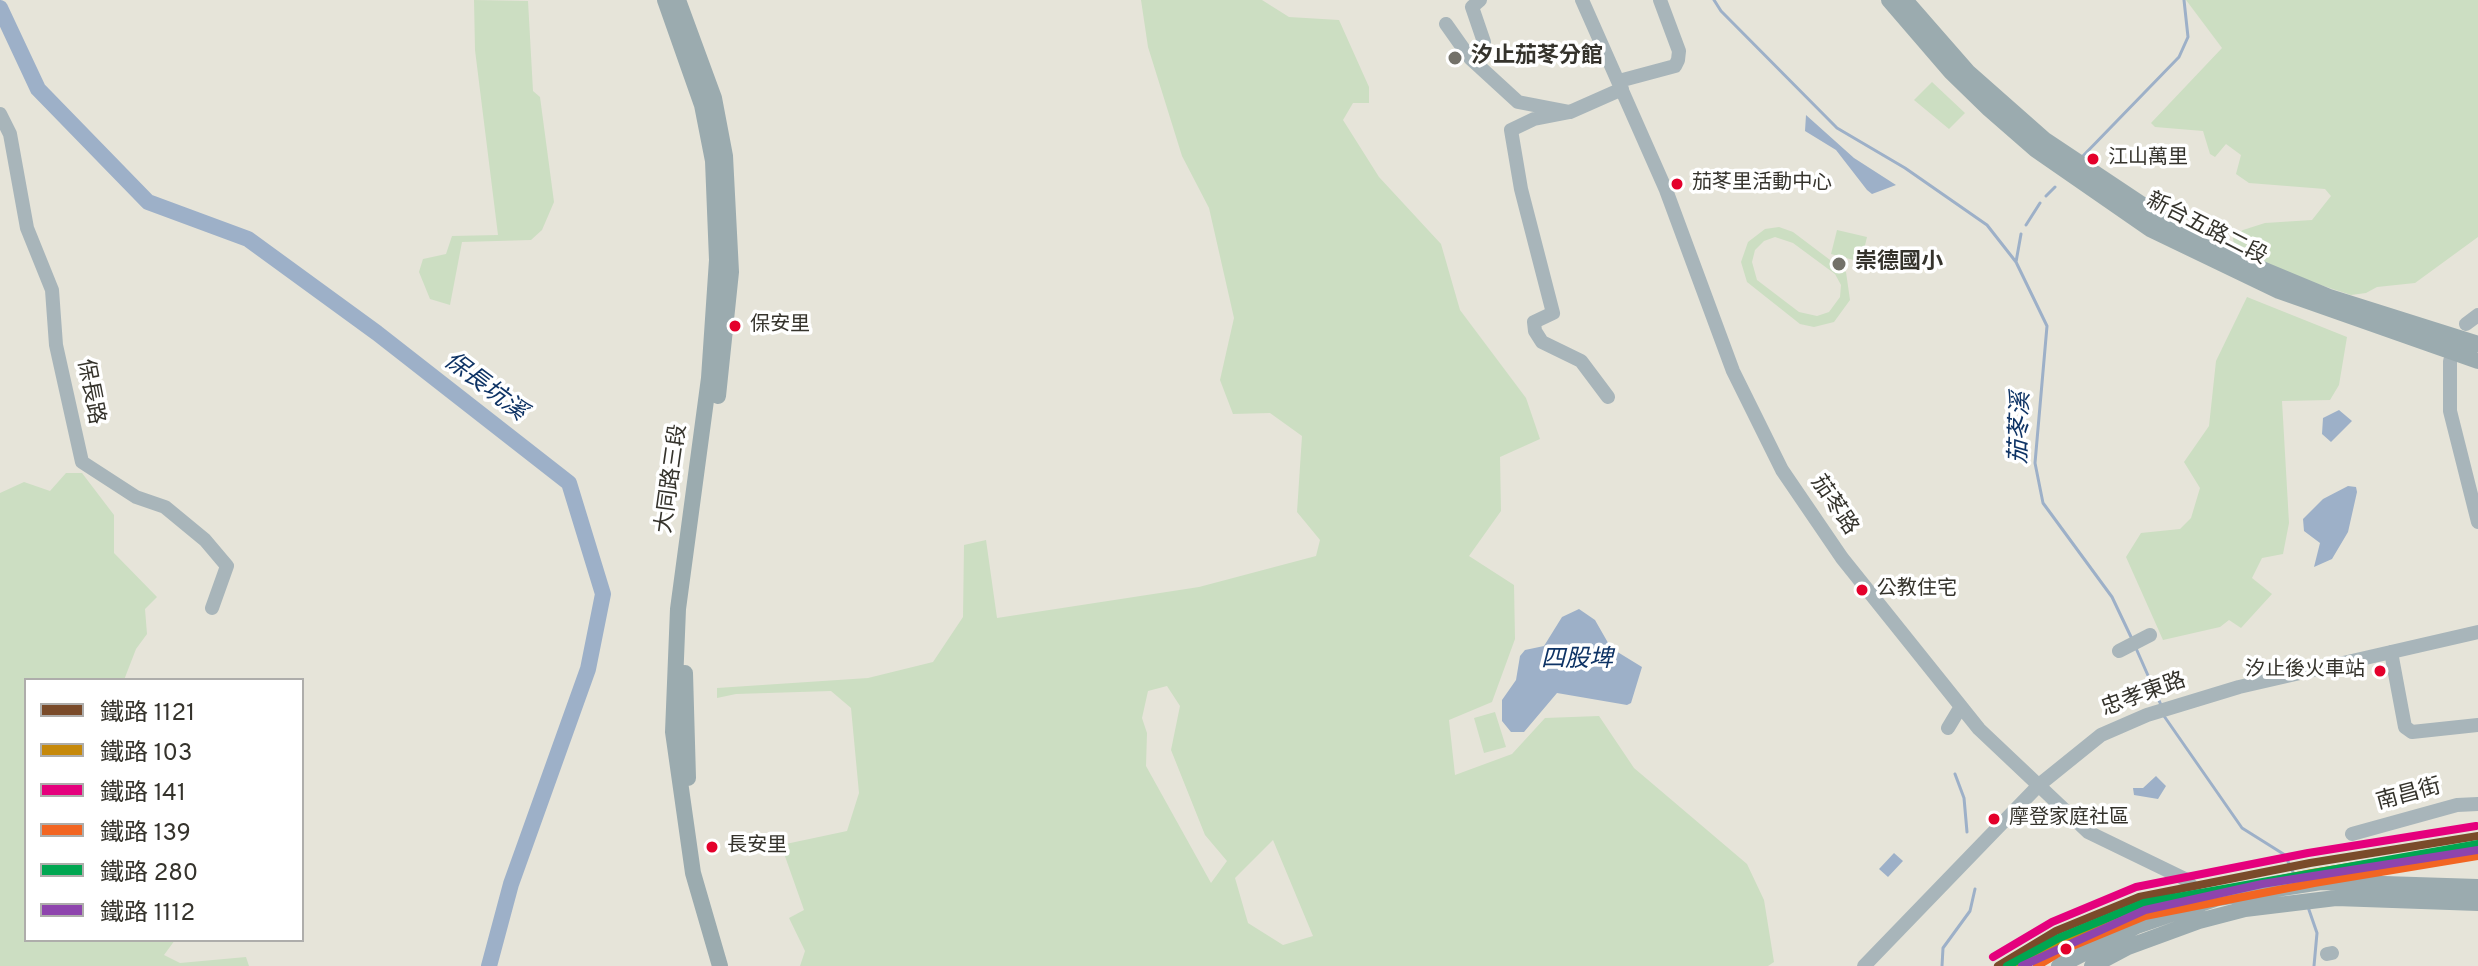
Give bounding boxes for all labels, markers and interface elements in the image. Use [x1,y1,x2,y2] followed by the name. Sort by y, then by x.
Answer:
[1471,45,1603,71] place label: 汐止茄苳分館
[1446,49,1464,67] marker: 汐止茄苳分館
[2108,147,2188,171] place label: 江山萬里
[2085,151,2101,167] marker: 江山萬里
[1692,172,1832,196] place label: 茄苳里活動中心
[1669,176,1685,192] marker: 茄苳里活動中心
[2141,188,2271,272] street label: 新台五路二段
[1855,251,1943,277] place label: 崇德國小
[1830,255,1848,273] marker: 崇德國小
[750,314,810,338] place label: 保安里
[727,318,743,334] marker: 保安里
[437,348,531,428] water label: 保長坑溪
[70,357,108,427] street label: 保長路
[2006,392,2038,464] water label: 茄苳溪
[652,423,694,535] street label: 大同路三段
[1804,471,1862,541] street label: 茄苳路
[1877,578,1957,602] place label: 公教住宅
[1854,582,1870,598] marker: 公教住宅
[1541,647,1613,675] water label: 四股埤
[2245,659,2365,683] place label: 汐止後火車站
[2372,663,2388,679] marker: 汐止後火車站
[2098,669,2190,723] street label: 忠孝東路
[24,678,304,942] legend
[100,699,195,729] text: 鐵路 1121
[100,739,192,769] text: 鐵路 103
[2374,775,2444,817] street label: 南昌街
[100,779,186,809] text: 鐵路 141
[2009,807,2129,831] place label: 摩登家庭社區
[1986,811,2002,827] marker: 摩登家庭社區
[100,819,191,849] text: 鐵路 139
[727,835,787,859] place label: 長安里
[704,839,720,855] marker: 長安里
[100,859,198,889] text: 鐵路 280
[100,899,195,929] text: 鐵路 1112
[2058,941,2074,957] unlabelled marker

